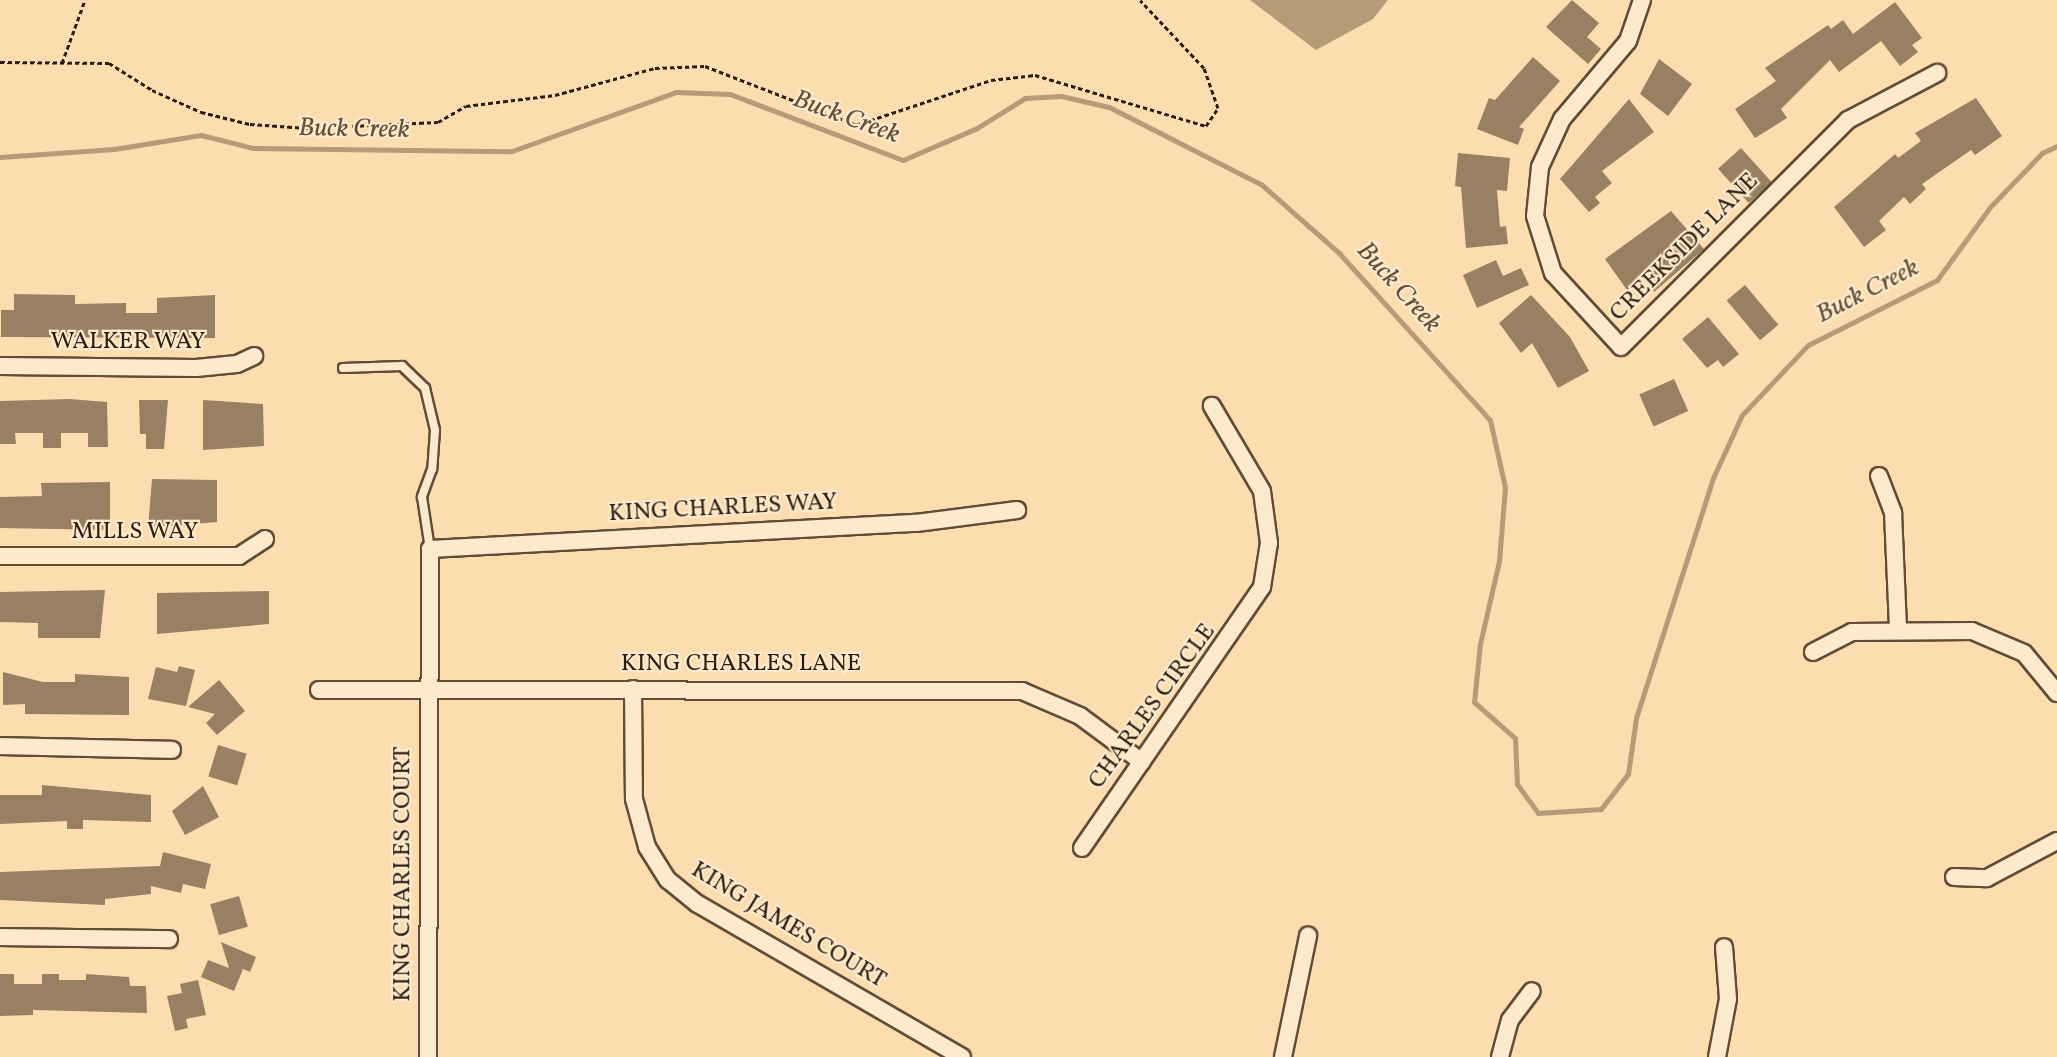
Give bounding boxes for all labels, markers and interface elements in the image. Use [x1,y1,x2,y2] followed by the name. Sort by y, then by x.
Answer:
[788,84,904,152] water label: Buck Creek
[298,113,410,147] water label: Buck Creek
[1605,168,1765,328] street label: CREEKSIDE LANE
[1349,236,1447,340] water label: Buck Creek
[1811,253,1925,331] water label: Buck Creek
[50,329,206,357] street label: WALKER WAY
[608,489,838,529] street label: KING CHARLES WAY
[71,519,199,547] street label: MILLS WAY
[1083,619,1223,795] street label: CHARLES CIRCLE
[621,651,861,679] street label: KING CHARLES LANE
[390,746,418,1002] street label: KING CHARLES COURT
[685,856,891,996] street label: KING JAMES COURT

